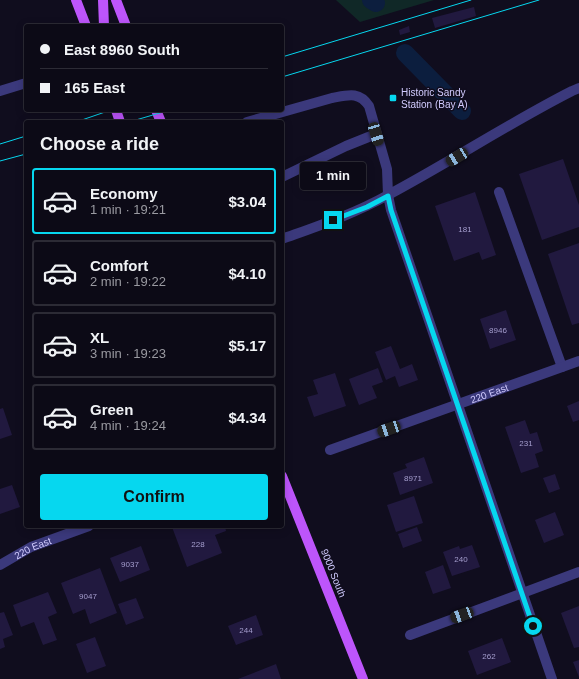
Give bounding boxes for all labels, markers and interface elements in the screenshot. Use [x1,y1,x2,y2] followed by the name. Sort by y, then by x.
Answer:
[64,41,180,58] text: East 8960 South
[64,79,125,96] text: 165 East
[401,87,468,110] place label: Historic Sandy Station (Bay A)
[388,93,398,103] marker: Historic Sandy Station (Bay A)
[367,121,385,147] car
[40,134,159,154] text: Choose a ride
[444,146,470,168] car
[300,162,366,190] callout: 1 min
[316,168,350,183] text: 1 min
[42,183,78,219] icon: car
[90,185,158,202] text: Economy
[228,193,266,210] text: $3.04
[90,202,166,217] text: 1 min · 19:21
[324,211,342,229] route end
[458,225,472,234] house number: 181
[42,255,78,291] icon: car
[90,257,148,274] text: Comfort
[228,265,266,282] text: $4.10
[90,274,166,289] text: 2 min · 19:22
[489,326,507,335] house number: 8946
[42,327,78,363] icon: car
[90,329,109,346] text: XL
[228,337,266,354] text: $5.17
[90,346,166,361] text: 3 min · 19:23
[469,382,510,405] street label: 220 East
[42,399,78,435] icon: car
[90,401,133,418] text: Green
[228,409,266,426] text: $4.34
[90,418,166,433] text: 4 min · 19:24
[376,419,402,439] car
[519,439,533,448] house number: 231
[40,474,268,520] button: Confirm
[404,474,422,483] house number: 8971
[12,535,53,562] street label: 220 East
[191,540,205,549] house number: 228
[319,547,348,599] street label: 9000 South
[454,555,468,564] house number: 240
[121,560,139,569] house number: 9037
[79,592,97,601] house number: 9047
[449,605,475,625] car
[524,617,542,635] route start
[239,626,253,635] house number: 244
[482,652,496,661] house number: 262

